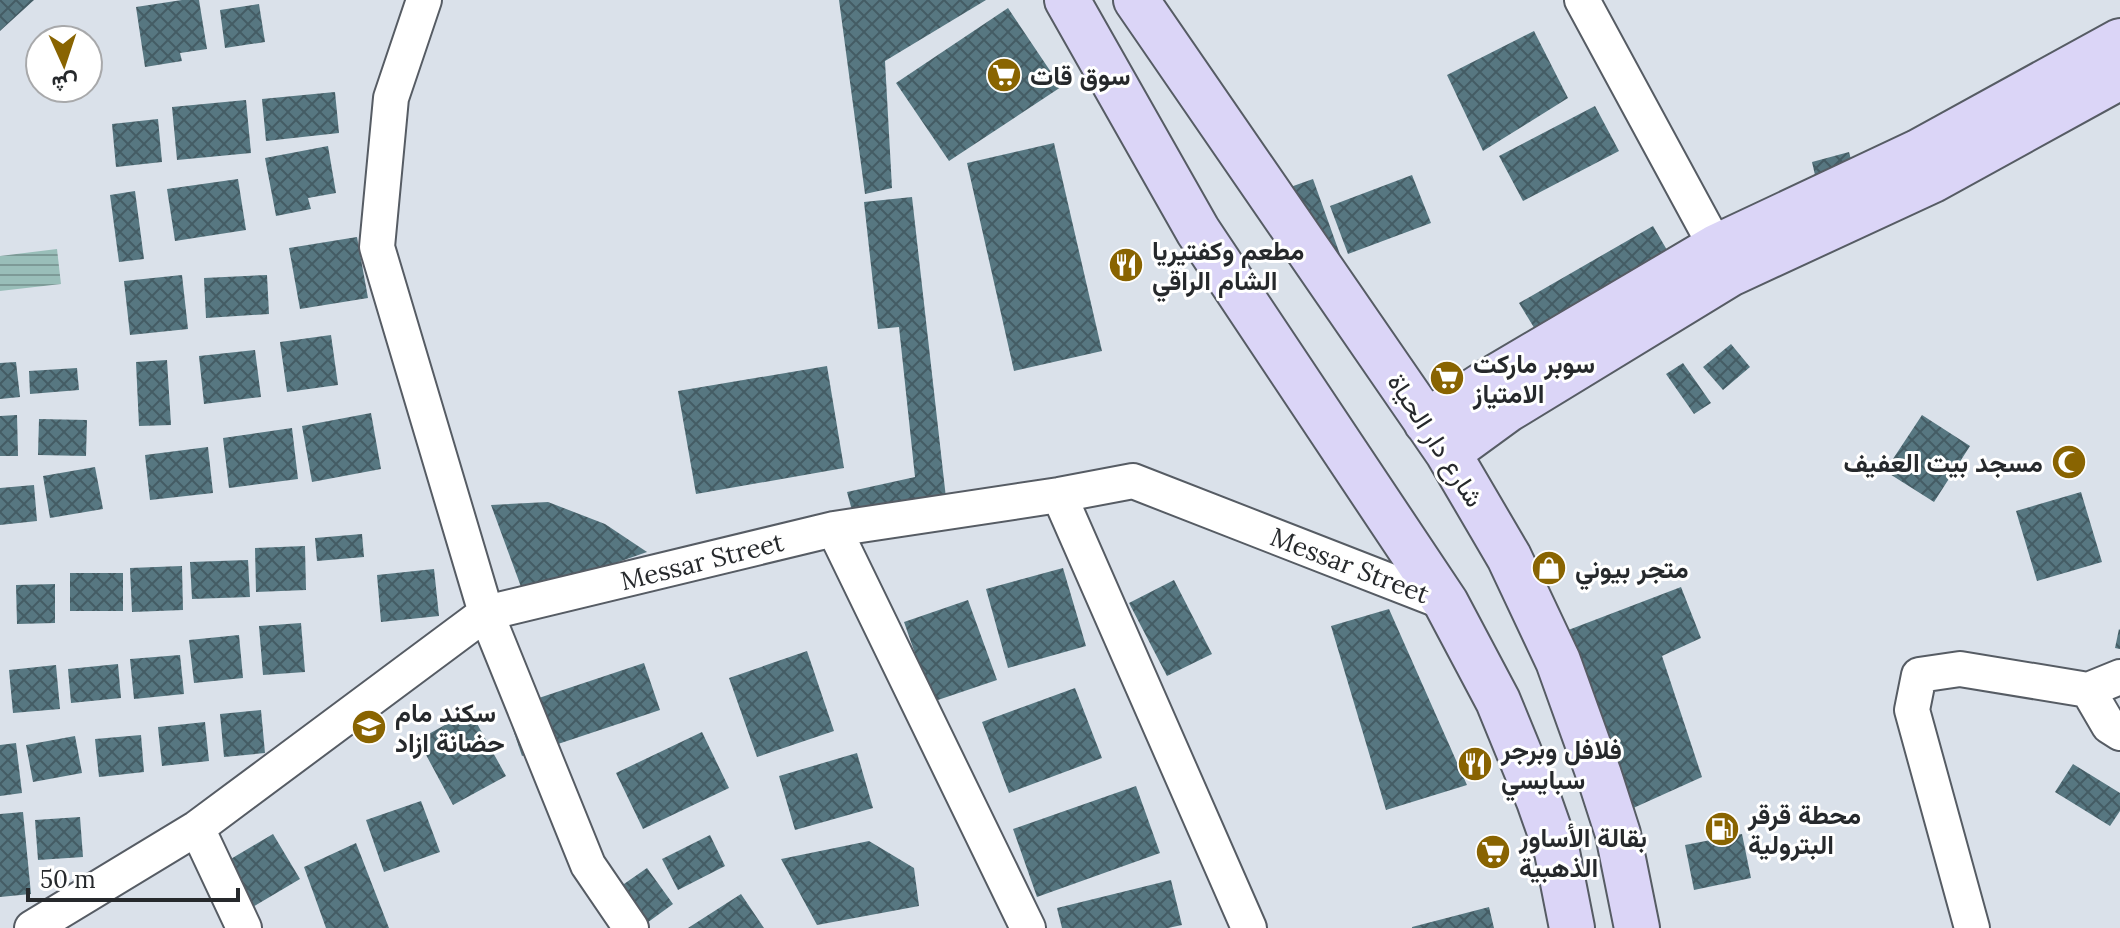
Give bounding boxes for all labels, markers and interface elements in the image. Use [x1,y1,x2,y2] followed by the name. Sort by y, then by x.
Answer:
[24,24,104,104] north arrow
[985,56,1023,94] supermarket icon: سوق قات
[1030,59,1130,92] place label: سوق قات
[51,69,79,99] text: ش
[1152,234,1304,303] place label: مطعم وكفتيريا الشام الراقي
[1107,246,1145,284] restaurant icon: مطعم وكفتيريا الشام الراقي
[1472,347,1595,410] place label: سوبر ماركت الامتياز
[1428,359,1466,397] supermarket icon: سوبر ماركت الامتياز
[1379,367,1491,514] street label: شارع دار الحياة
[2050,443,2088,481] mosque icon: مسجد بيت العفيف
[1843,446,2043,479] place label: مسجد بيت العفيف
[1266,520,1434,610] street label: Messar Street
[617,525,787,597] street label: Messar Street
[1530,549,1568,587] shop icon: متجر بيوني
[1575,552,1689,591] place label: متجر بيوني
[395,696,505,759] place label: سكند مام حضانة ازاد
[350,708,388,746] school or university icon: سكند مام حضانة ازاد
[1500,733,1622,802] place label: فلافل وبرجر سبايسي
[1456,745,1494,783] restaurant icon: فلافل وبرجر سبايسي
[1747,798,1861,861] place label: محطة قرقر البترولية
[1703,810,1741,848] fuel station icon: محطة قرقر البترولية
[1518,821,1647,884] place label: بقالة الأساور الذهبية
[1474,833,1512,871] supermarket icon: بقالة الأساور الذهبية
[28,852,238,902] scale bar
[40,864,96,895] text: 50 m

